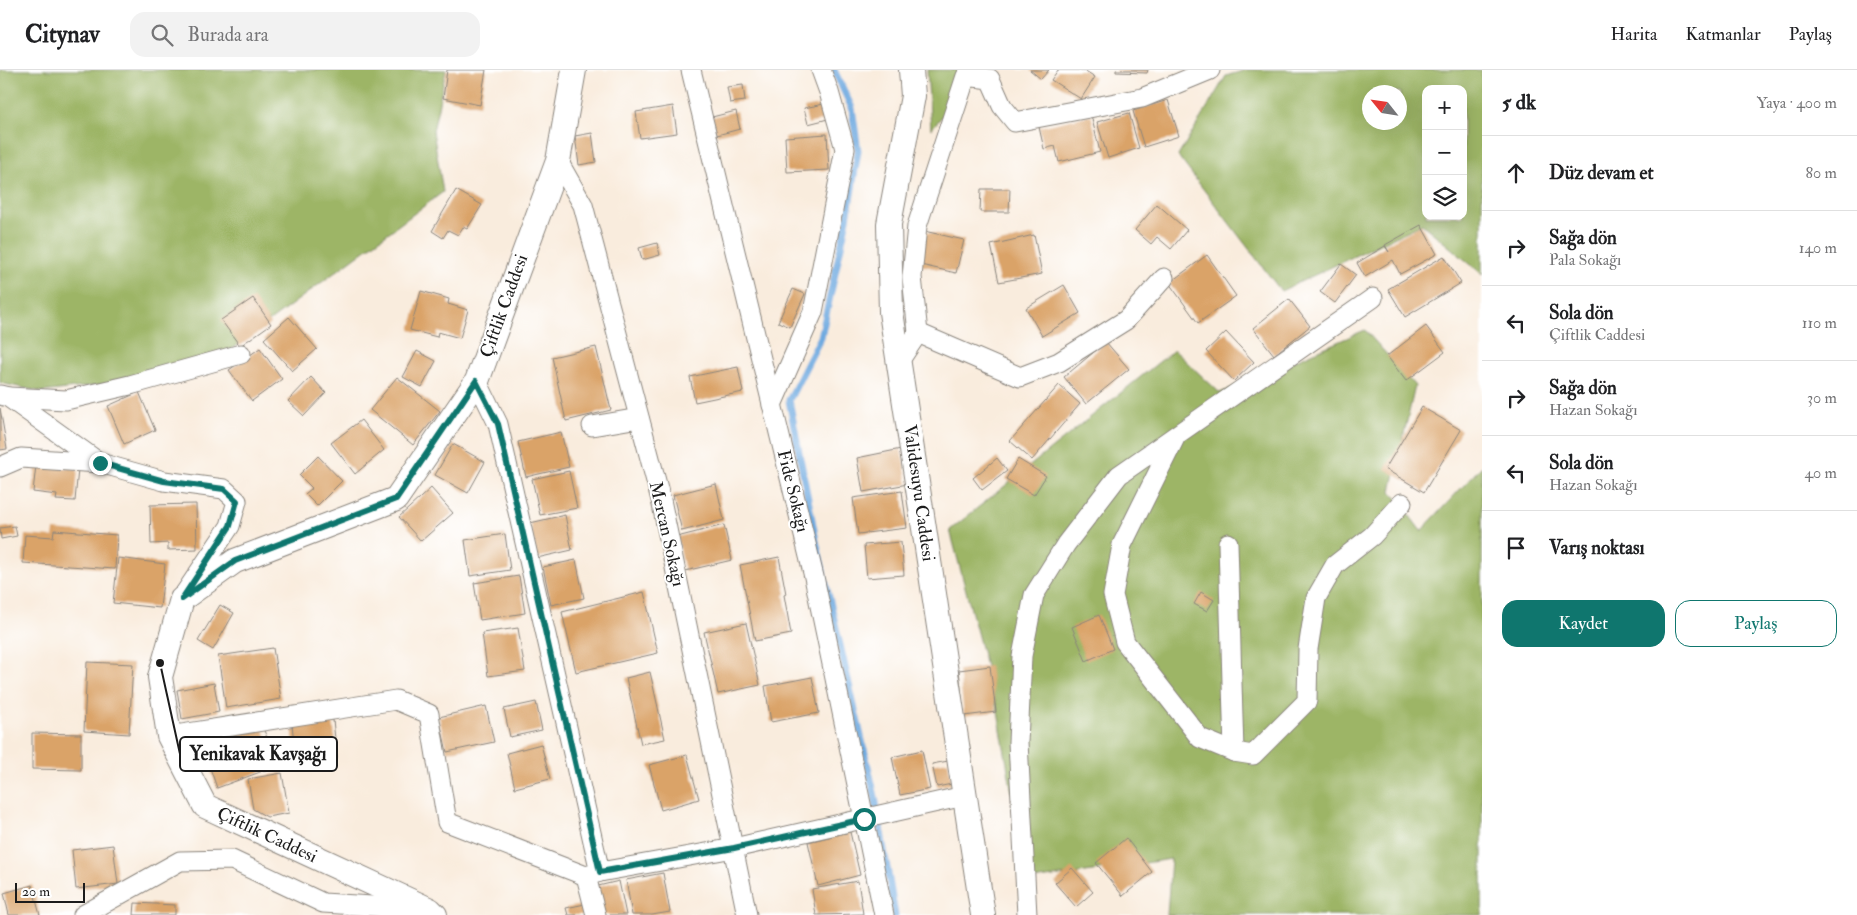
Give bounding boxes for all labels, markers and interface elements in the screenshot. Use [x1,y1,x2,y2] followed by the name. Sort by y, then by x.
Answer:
[130,12,480,57] search box
[25,19,100,50] text: Citynav
[148,21,176,49] icon: search
[188,23,269,47] text: Burada ara
[1611,23,1657,46] text: Harita
[1685,23,1761,46] text: Katmanlar
[1789,23,1832,46] text: Paylaş
[1362,85,1407,130] north arrow
[1422,85,1467,220] map controls
[1422,85,1467,130] button: +
[1502,89,1536,116] text: 5 dk
[1757,93,1837,113] text: Yaya · 400 m
[1422,130,1467,175] button: −
[1502,159,1530,187] icon: ahead
[1549,161,1654,185] text: Düz devam et
[1806,163,1837,183] text: 80 m
[1422,175,1467,220] button: layers
[1549,226,1617,250] text: Sağa dön
[1502,234,1530,262] icon: right
[1799,238,1837,258] text: 140 m
[1549,250,1621,270] text: Pala Sokağı
[475,251,533,361] street label: Çiftlik Caddesi
[1549,301,1614,325] text: Sola dön
[1502,309,1530,337] icon: left
[1802,313,1837,333] text: 110 m
[1549,325,1645,345] text: Çiftlik Caddesi
[1549,376,1617,400] text: Sağa dön
[1502,384,1530,412] icon: right
[1807,388,1837,408] text: 30 m
[1549,400,1637,420] text: Hazan Sokağı
[898,423,940,563] street label: Validesuyu Caddesi
[772,447,814,535] street label: Fide Sokağı
[1549,451,1614,475] text: Sola dön
[89,452,112,475] route end
[1502,459,1530,487] icon: left
[1804,463,1837,483] text: 40 m
[1549,475,1637,495] text: Hazan Sokağı
[644,479,690,589] street label: Mercan Sokağı
[1502,534,1530,562] icon: arrive
[1549,536,1645,560] text: Varış noktası
[1502,600,1665,647] button: Kaydet
[1675,600,1837,647] button: Paylaş
[180,737,337,771] callout: Yenikavak Kavşağı
[188,742,327,767] text: Yenikavak Kavşağı
[213,802,321,868] street label: Çiftlik Caddesi
[853,808,876,831] route start
[15,880,85,903] scale bar
[22,883,50,900] text: 20 m

